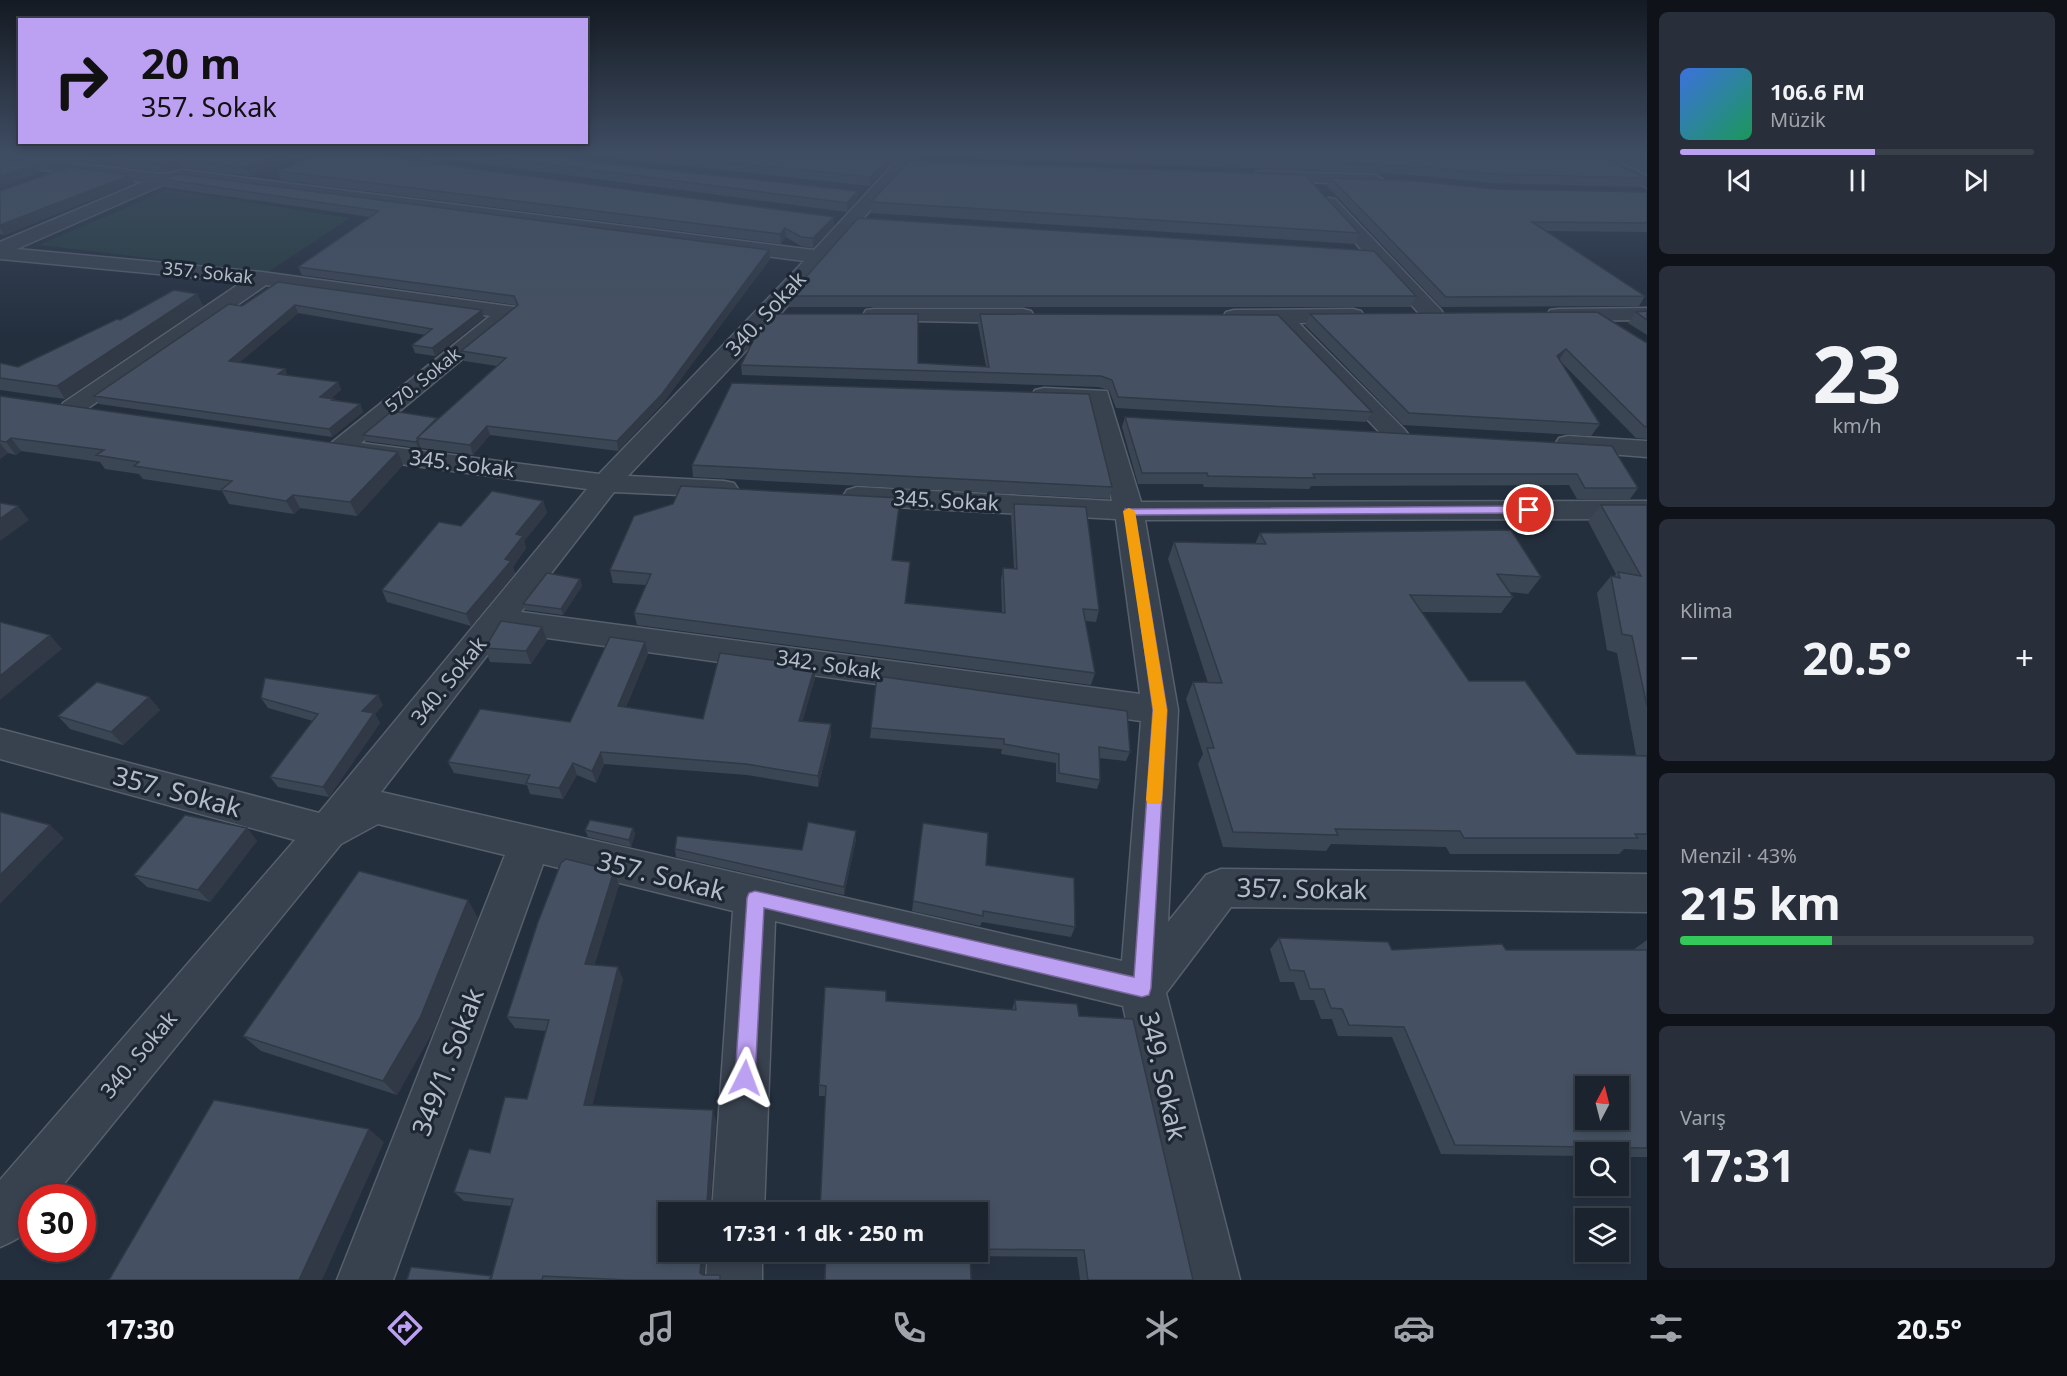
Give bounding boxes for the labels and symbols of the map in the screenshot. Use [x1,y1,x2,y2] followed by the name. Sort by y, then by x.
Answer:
[162,255,255,289] street label: 357. Sokak
[719,265,812,361] street label: 340. Sokak
[380,341,465,417] street label: 570. Sokak
[408,443,517,483] street label: 345. Sokak
[893,483,1000,517] street label: 345. Sokak
[1503,484,1554,535] pin
[404,630,493,730] street label: 340. Sokak
[775,643,884,685] street label: 342. Sokak
[109,757,245,825] street label: 357. Sokak
[593,842,729,908] street label: 357. Sokak
[1236,869,1368,907] street label: 357. Sokak
[402,983,492,1141] street label: 349/1. Sokak
[94,1004,183,1104] street label: 340. Sokak
[1132,1008,1196,1144] street label: 349. Sokak
[713,1046,777,1110] position arrow
[1575,1076,1629,1130] north arrow
[18,1184,96,1262] speed limit sign: 30

